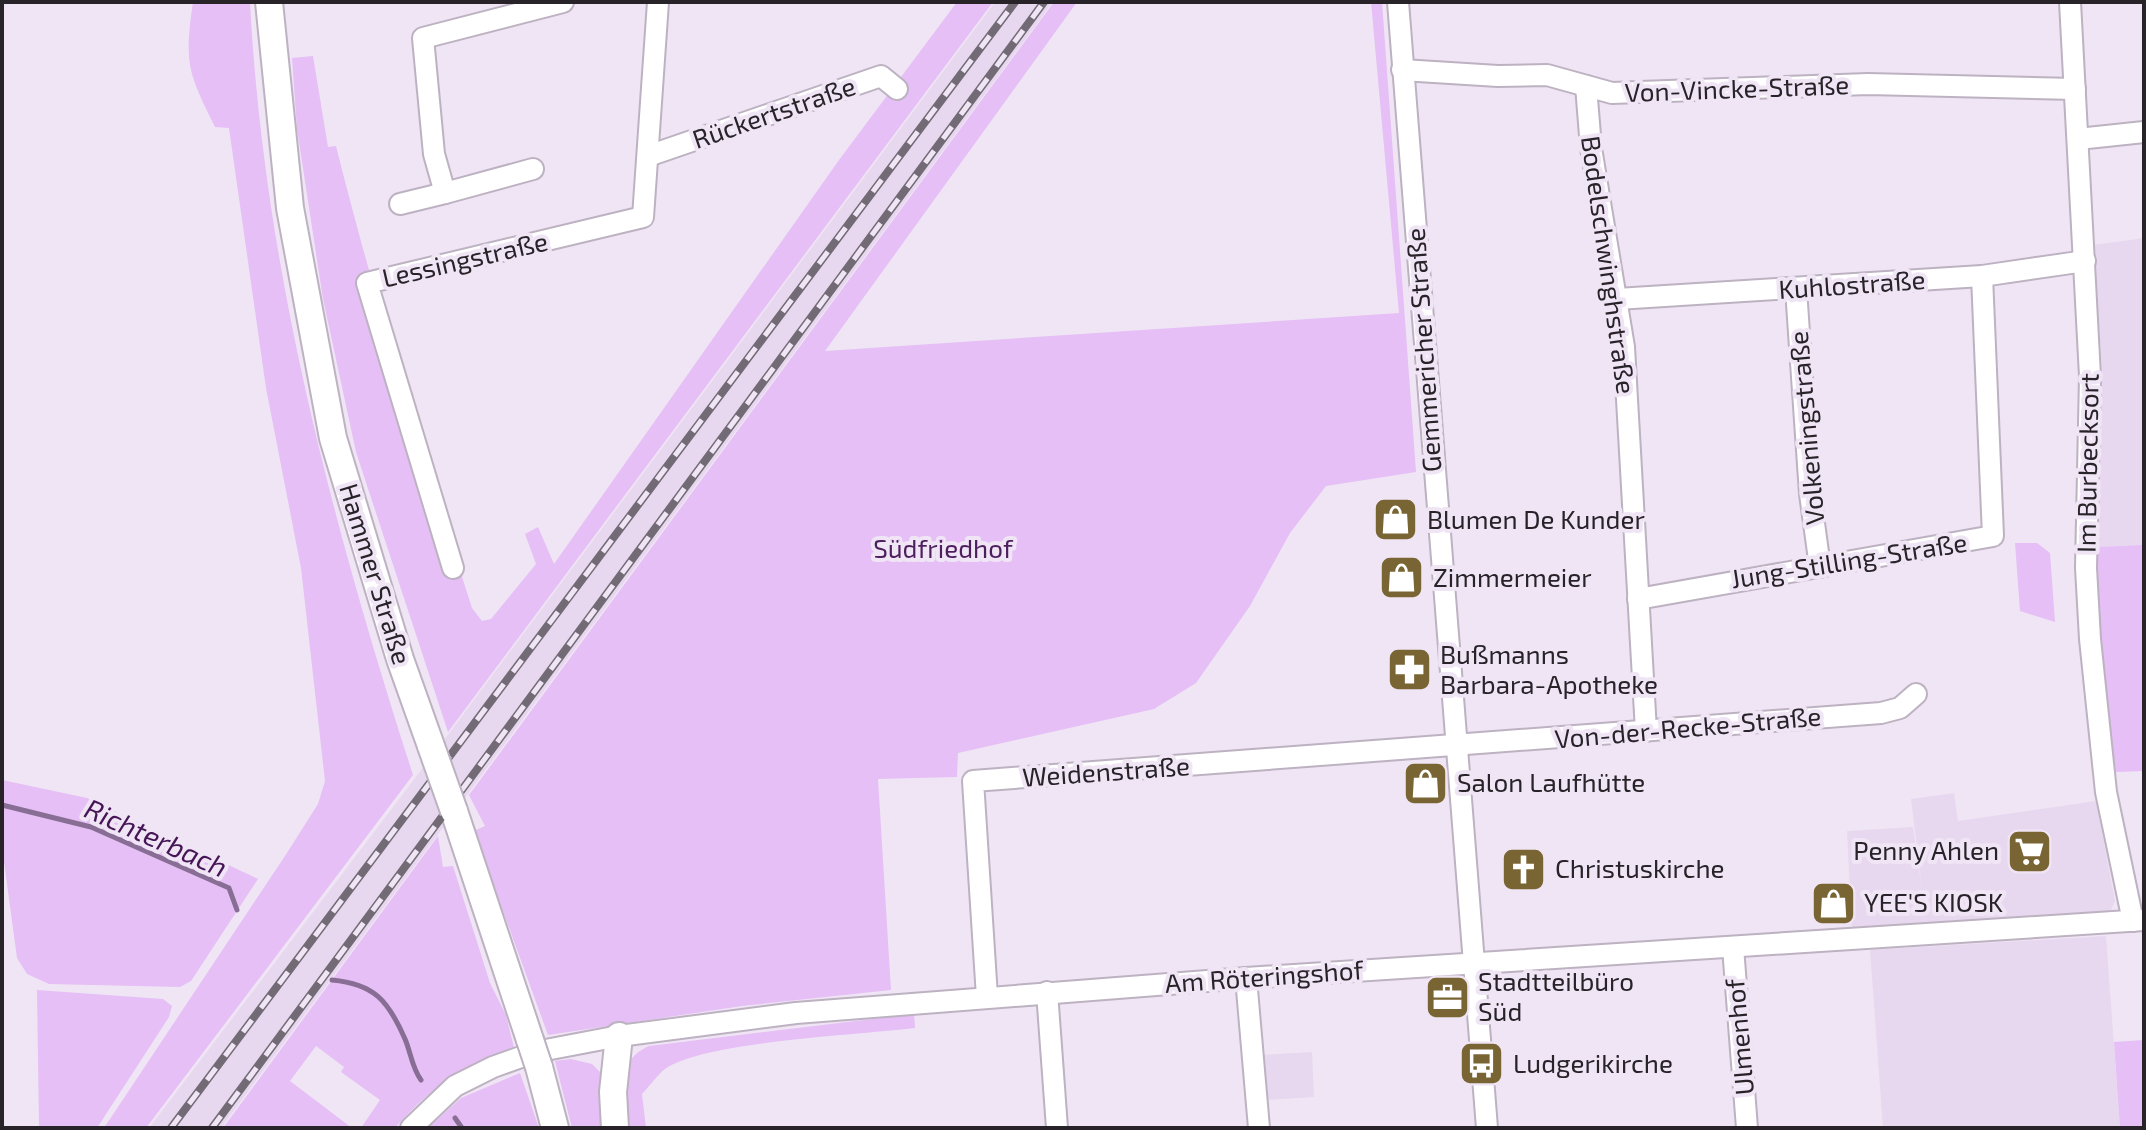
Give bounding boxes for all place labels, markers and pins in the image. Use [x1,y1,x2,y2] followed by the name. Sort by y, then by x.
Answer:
[1372,496,1420,544] shop icon: Blumen De Kunder
[1427,503,1645,534] place label: Blumen De Kunder
[1378,554,1426,602] shop icon: Zimmermeier
[1433,561,1592,592] place label: Zimmermeier
[1440,638,1658,699] place label: Bußmanns Barbara-Apotheke
[1385,646,1433,694] pharmacy icon: Bußmanns Barbara-Apotheke
[1402,759,1450,807] shop icon: Salon Laufhütte
[1457,766,1645,797] place label: Salon Laufhütte
[2006,827,2054,875] supermarket icon: Penny Ahlen
[1853,834,1999,865] place label: Penny Ahlen
[1500,845,1548,893] church icon: Christuskirche
[1555,852,1725,883] place label: Christuskirche
[1809,879,1857,927] shop icon: YEE'S KIOSK
[1864,886,2003,917] place label: YEE'S KIOSK
[1478,965,1634,1026] place label: Stadtteilbüro Süd
[1423,973,1471,1021] office icon: Stadtteilbüro Süd
[1458,1040,1506,1088] bus stop icon: Ludgerikirche
[1513,1047,1673,1078] place label: Ludgerikirche

